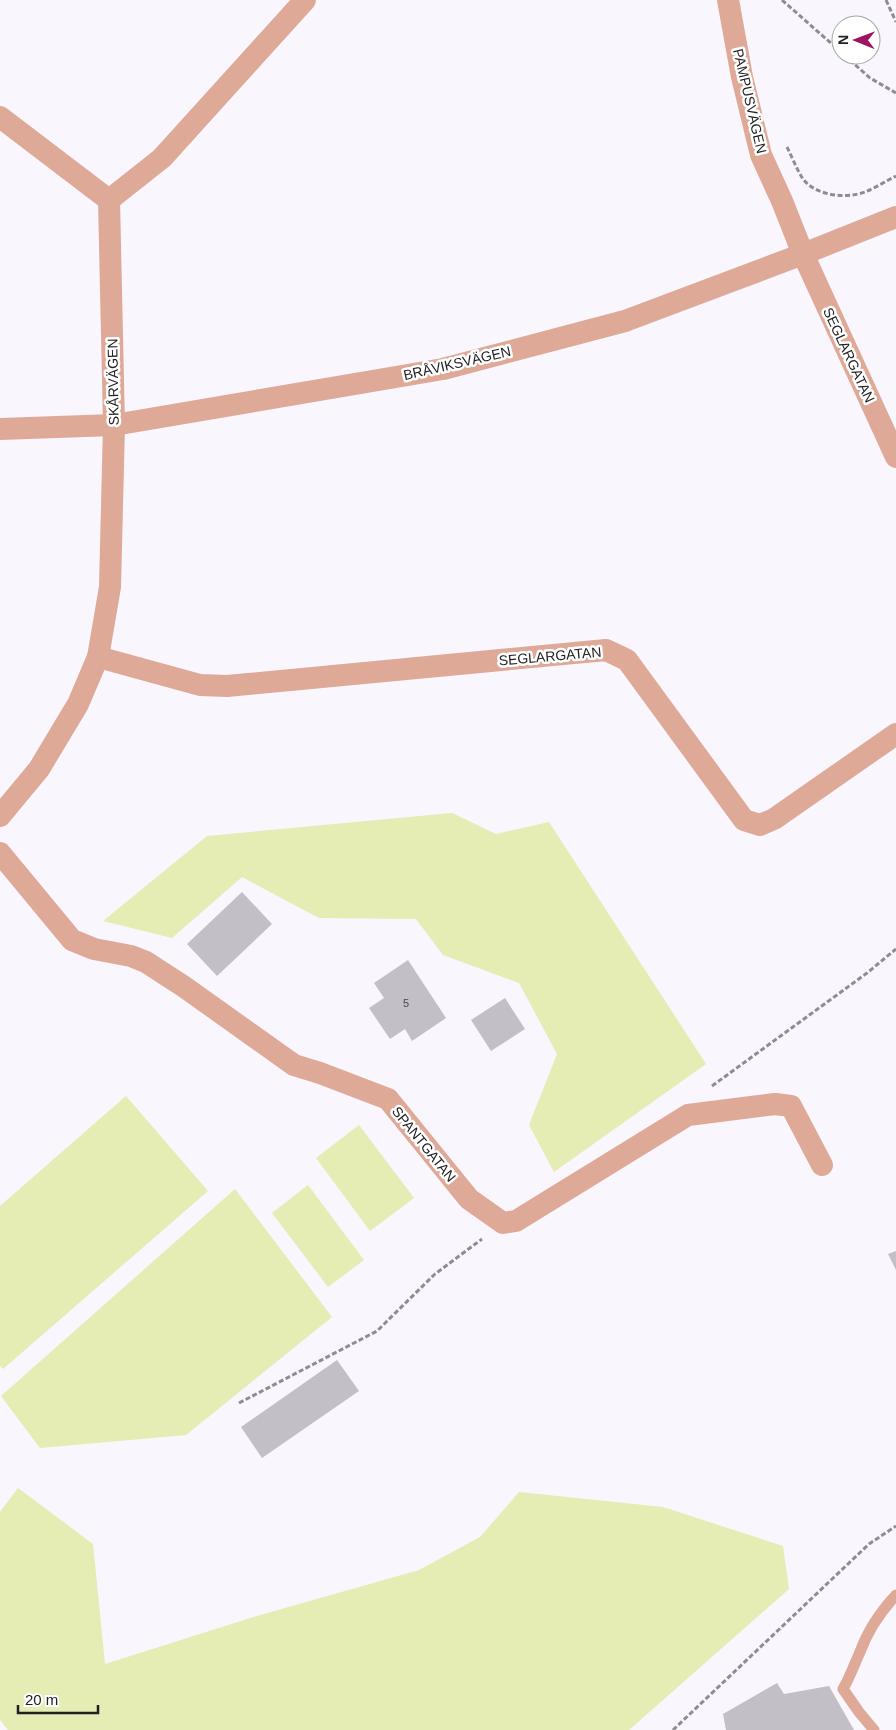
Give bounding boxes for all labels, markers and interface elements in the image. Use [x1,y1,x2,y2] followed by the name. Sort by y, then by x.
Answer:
[831,15,881,65] north arrow
[835,35,851,45] text: N
[730,47,770,155] street label: PAMPUSVÄGEN
[820,305,878,405] street label: SEGLARGATAN
[104,338,122,426] street label: SKÅRVÄGEN
[402,343,512,383] street label: BRÅVIKSVÄGEN
[498,644,602,668] street label: SEGLARGATAN
[403,997,409,1009] house number: 5
[389,1103,459,1185] street label: SPANTGATAN
[18,1682,98,1714] scale bar
[25,1691,58,1708] text: 20 m

